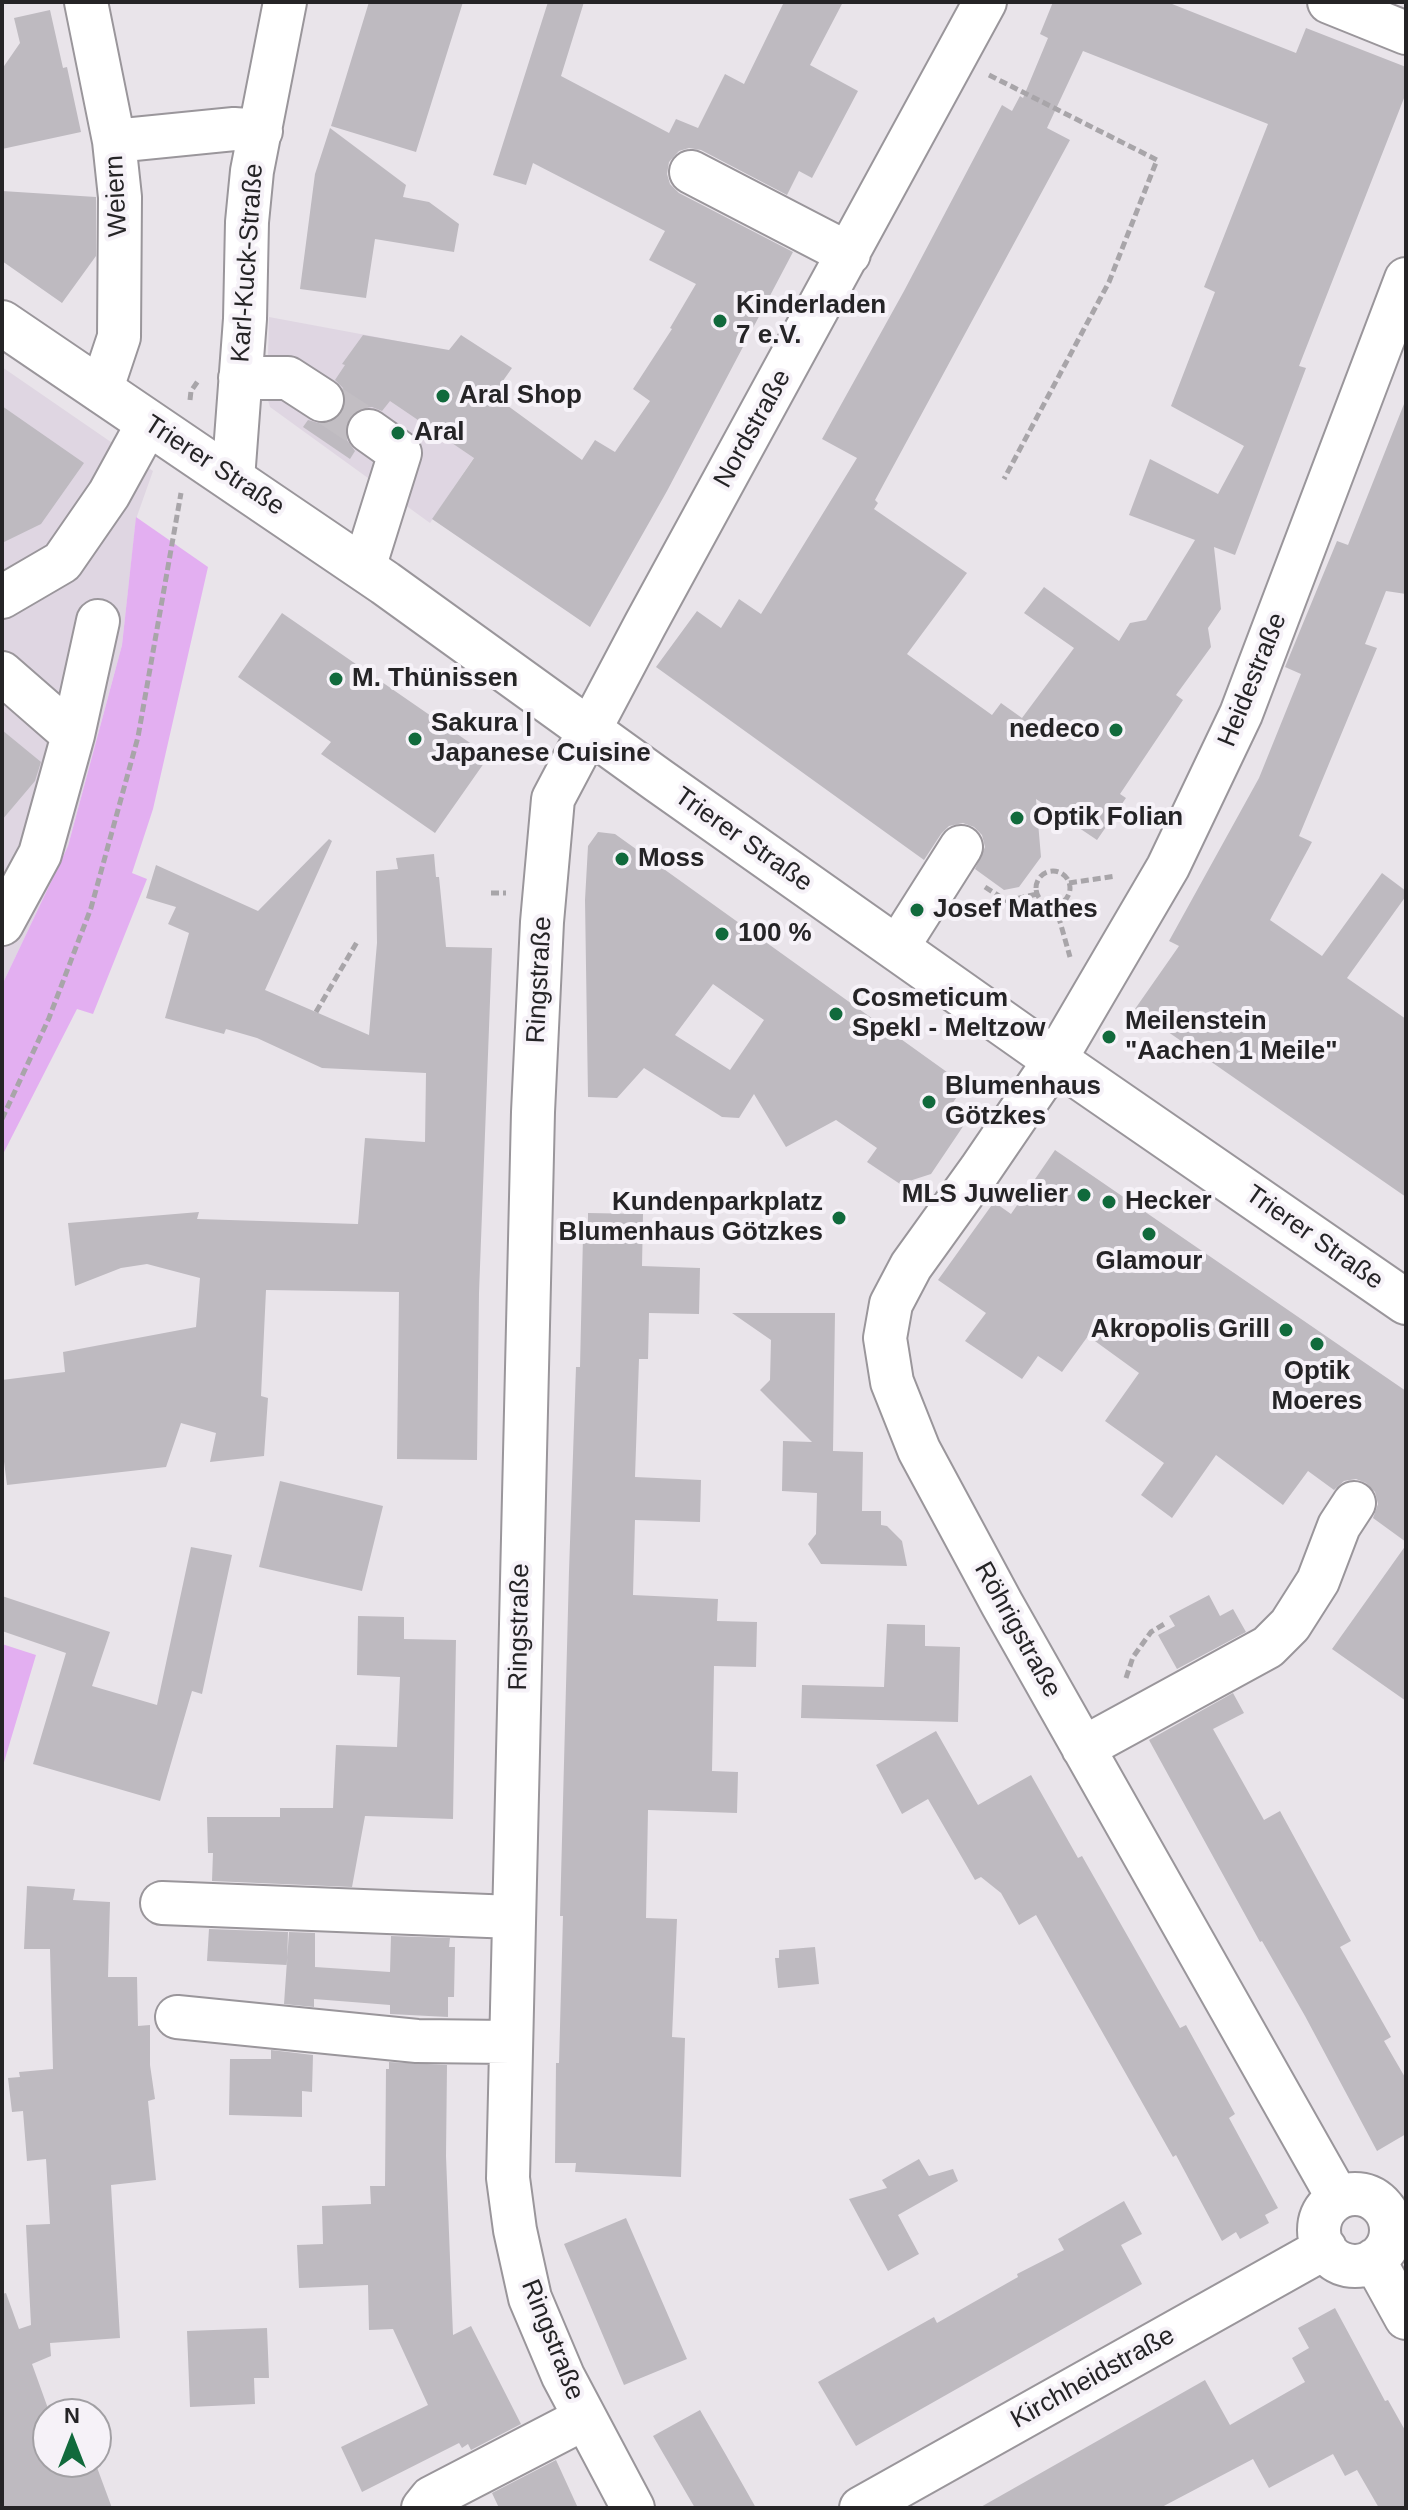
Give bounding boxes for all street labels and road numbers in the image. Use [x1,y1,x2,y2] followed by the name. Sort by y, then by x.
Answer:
[99,154,135,238] street label: Weiern
[225,162,271,364] street label: Karl-Kuck-Straße
[708,365,798,493] street label: Nordstraße
[138,409,290,523] street label: Trierer Straße
[1212,609,1294,751] street label: Heidestraße
[668,781,818,899] street label: Trierer Straße
[521,916,559,1044] street label: Ringstraße
[1239,1179,1389,1297] street label: Trierer Straße
[967,1557,1067,1703] street label: Röhrigstraße
[503,1563,537,1691] street label: Ringstraße
[514,2275,590,2405] street label: Ringstraße
[1006,2320,1180,2436] street label: Kirchheidstraße

